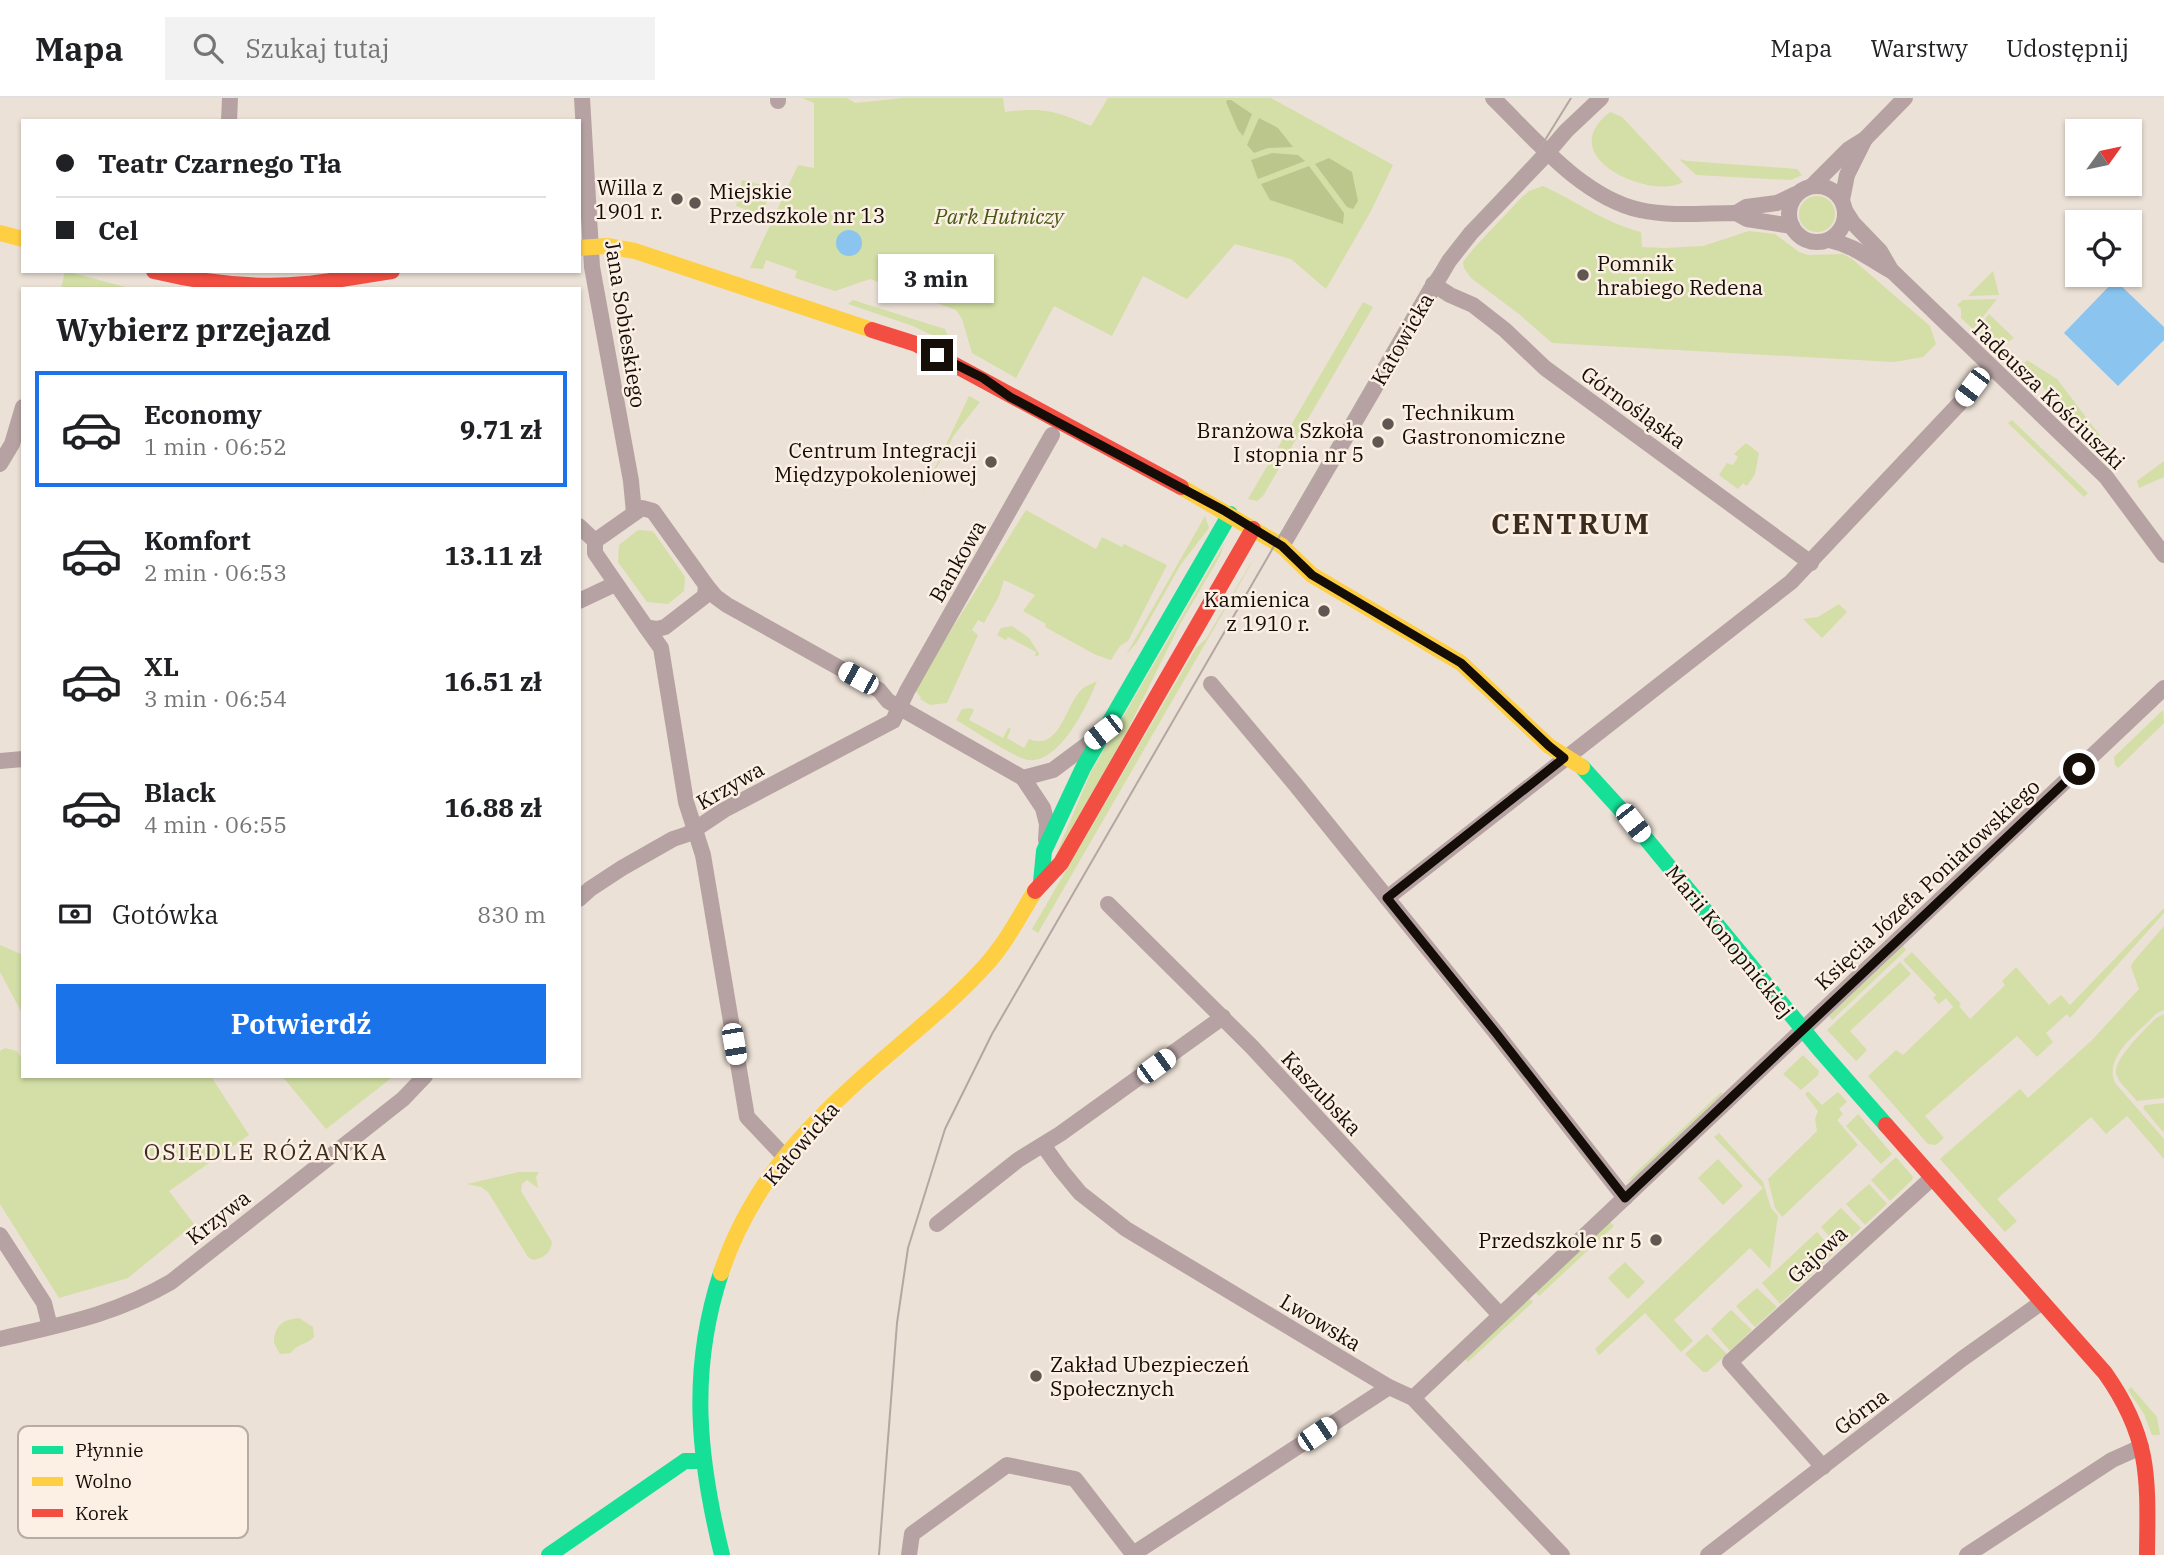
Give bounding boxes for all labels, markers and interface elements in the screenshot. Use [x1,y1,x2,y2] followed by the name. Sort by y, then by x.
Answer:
[165,17,655,80] search box
[35,27,123,70] text: Mapa
[189,29,227,67] icon: search
[245,31,390,65] text: Szukaj tutaj
[1770,32,1832,64] text: Mapa
[1870,32,1968,64] text: Warstwy
[2006,32,2129,64] text: Udostępnij
[2065,119,2142,196] north arrow
[2065,119,2142,287] map controls
[98,146,342,180] text: Teatr Czarnego Tła
[595,173,663,225] place label: Willa z 1901 r.
[709,177,885,229] place label: Miejskie Przedszkole nr 13
[669,191,685,207] marker: Willa z 1901 r.
[687,195,703,211] marker: Miejskie Przedszkole nr 13
[934,202,1066,230] park label: Park Hutniczy
[2065,210,2142,287] button: locate
[98,213,138,247] text: Cel
[599,238,653,410] street label: Jana Sobieskiego
[1597,249,1763,301] place label: Pomnik hrabiego Redena
[879,254,995,302] callout: 3 min
[904,263,968,293] text: 3 min
[1575,267,1591,283] marker: Pomnik hrabiego Redena
[1364,288,1440,390] street label: Katowicka
[56,308,331,350] text: Wybierz przejazd
[1965,313,2131,475] street label: Tadeusza Kościuszki
[921,339,953,371] route end
[1576,359,1692,455] street label: Górnośląska
[1951,364,1994,410] car
[144,397,262,431] text: Economy
[60,398,123,461] icon: car
[1402,398,1566,450] place label: Technikum Gastronomiczne
[460,412,542,446] text: 9.71 zł
[1197,416,1364,468] place label: Branżowa Szkoła I stopnia nr 5
[1380,416,1396,432] marker: Technikum Gastronomiczne
[144,431,287,461] text: 1 min · 06:52
[1370,434,1386,450] marker: Branżowa Szkoła I stopnia nr 5
[774,436,977,488] place label: Centrum Integracji Międzypokoleniowej
[983,454,999,470] marker: Centrum Integracji Międzypokoleniowej
[1491,505,1651,542] district label: CENTRUM
[922,515,992,607] street label: Bankowa
[144,523,251,557] text: Komfort
[60,524,123,587] icon: car
[444,538,542,572] text: 13.11 zł
[144,557,287,587] text: 2 min · 06:53
[1204,585,1310,637] place label: Kamienica z 1910 r.
[1316,603,1332,619] marker: Kamienica z 1910 r.
[144,649,179,683] text: XL
[60,650,123,713] icon: car
[835,659,882,697] car
[444,664,542,698] text: 16.51 zł
[144,683,287,713] text: 3 min · 06:54
[1080,711,1127,753] car
[2063,753,2095,785] route start
[691,754,769,816] street label: Krzywa
[1809,772,2045,996] street label: Księcia Józefa Poniatowskiego
[144,775,216,809] text: Black
[60,776,123,839] icon: car
[444,790,542,824] text: 16.88 zł
[1612,800,1655,846] car
[144,809,287,839] text: 4 min · 06:55
[1660,859,1800,1023] street label: Marii Konopnickiej
[56,895,94,933] icon: cash
[112,897,219,931] text: Gotówka
[477,899,546,929] text: 830 m
[56,984,546,1064] button: Potwierdź
[721,1021,748,1067] car
[1133,1045,1180,1087] car
[1276,1045,1368,1141] street label: Kaszubska
[757,1095,845,1191] street label: Katowicka
[144,1136,388,1166] district label: OSIEDLE RÓŻANKA
[180,1183,256,1251] street label: Krzywa
[1781,1219,1853,1289] street label: Gajowa
[1478,1226,1642,1254] place label: Przedszkole nr 5
[1648,1232,1664,1248] marker: Przedszkole nr 5
[1275,1287,1367,1357] street label: Lwowska
[1050,1350,1249,1402] place label: Zakład Ubezpieczeń Społecznych
[1028,1368,1044,1384] marker: Zakład Ubezpieczeń Społecznych
[1828,1381,1894,1441] street label: Górna
[1294,1414,1341,1454] car
[18,1426,248,1538] legend
[75,1438,143,1462] text: Płynnie
[75,1469,132,1493] text: Wolno
[75,1501,128,1525] text: Korek

